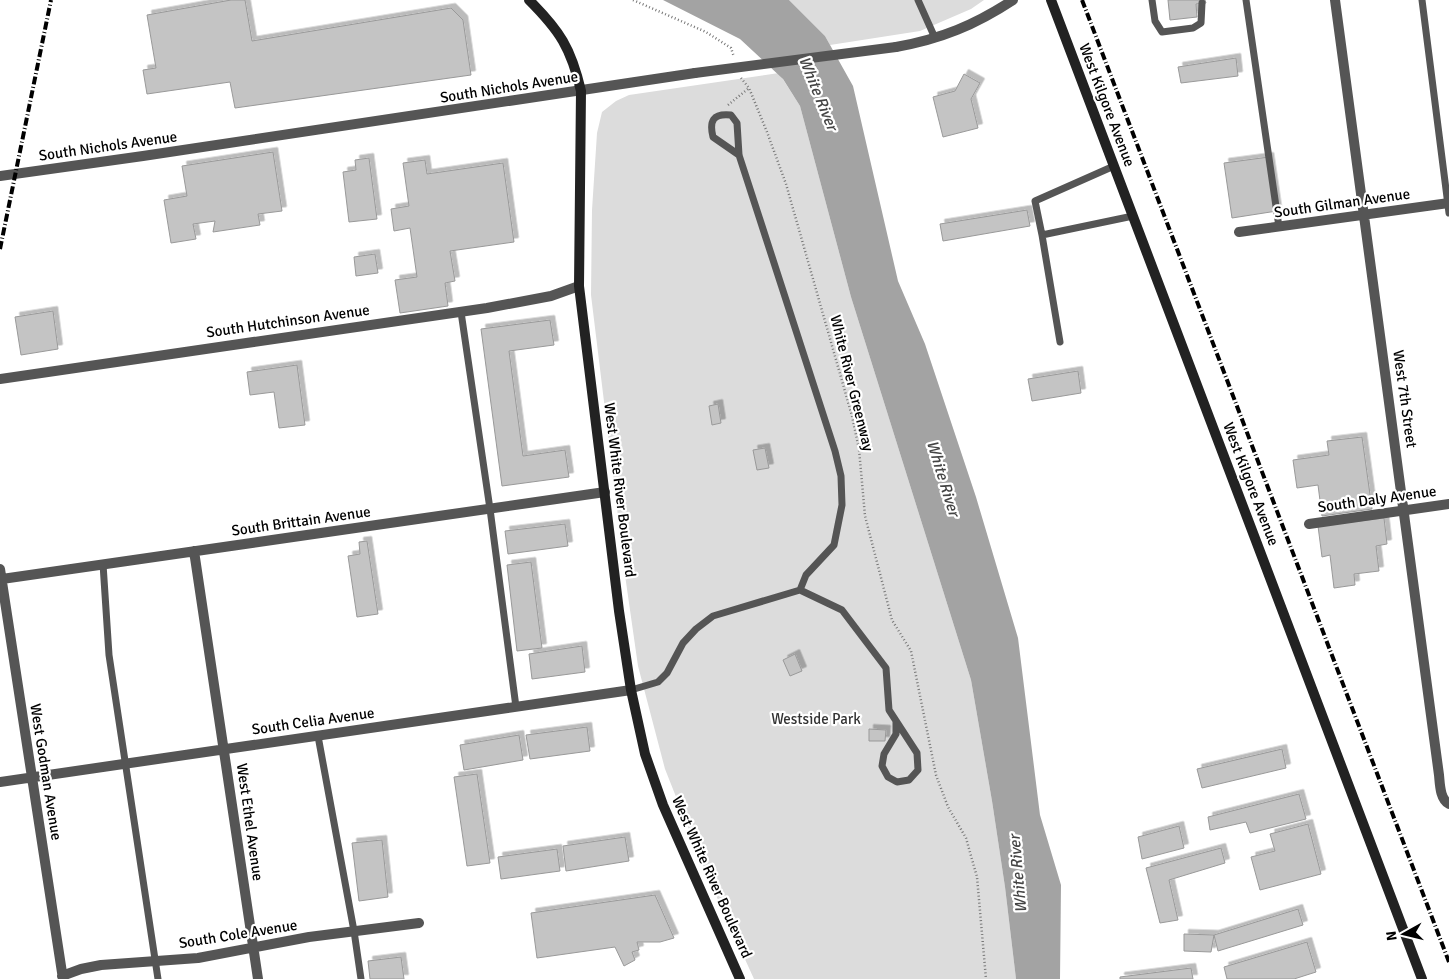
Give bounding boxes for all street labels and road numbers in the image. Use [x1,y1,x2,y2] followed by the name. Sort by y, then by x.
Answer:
[1075,41,1139,169] street label: West Kilgore Avenue
[439,67,579,107] street label: South Nichols Avenue
[38,127,178,165] street label: South Nichols Avenue
[1273,185,1411,221] street label: South Gilman Avenue
[205,301,371,341] street label: South Hutchinson Avenue
[826,313,878,453] street label: White River Greenway
[1389,349,1421,449] street label: West 7th Street
[600,402,640,578] street label: West White River Boulevard
[1219,420,1283,548] street label: West Kilgore Avenue
[1316,482,1438,516] street label: South Daly Avenue
[230,502,372,540] street label: South Brittain Avenue
[26,702,66,842] street label: West Godman Avenue
[250,703,376,739] street label: South Celia Avenue
[233,762,267,882] street label: West Ethel Avenue
[668,793,756,961] street label: West White River Boulevard
[177,916,299,952] street label: South Cole Avenue

